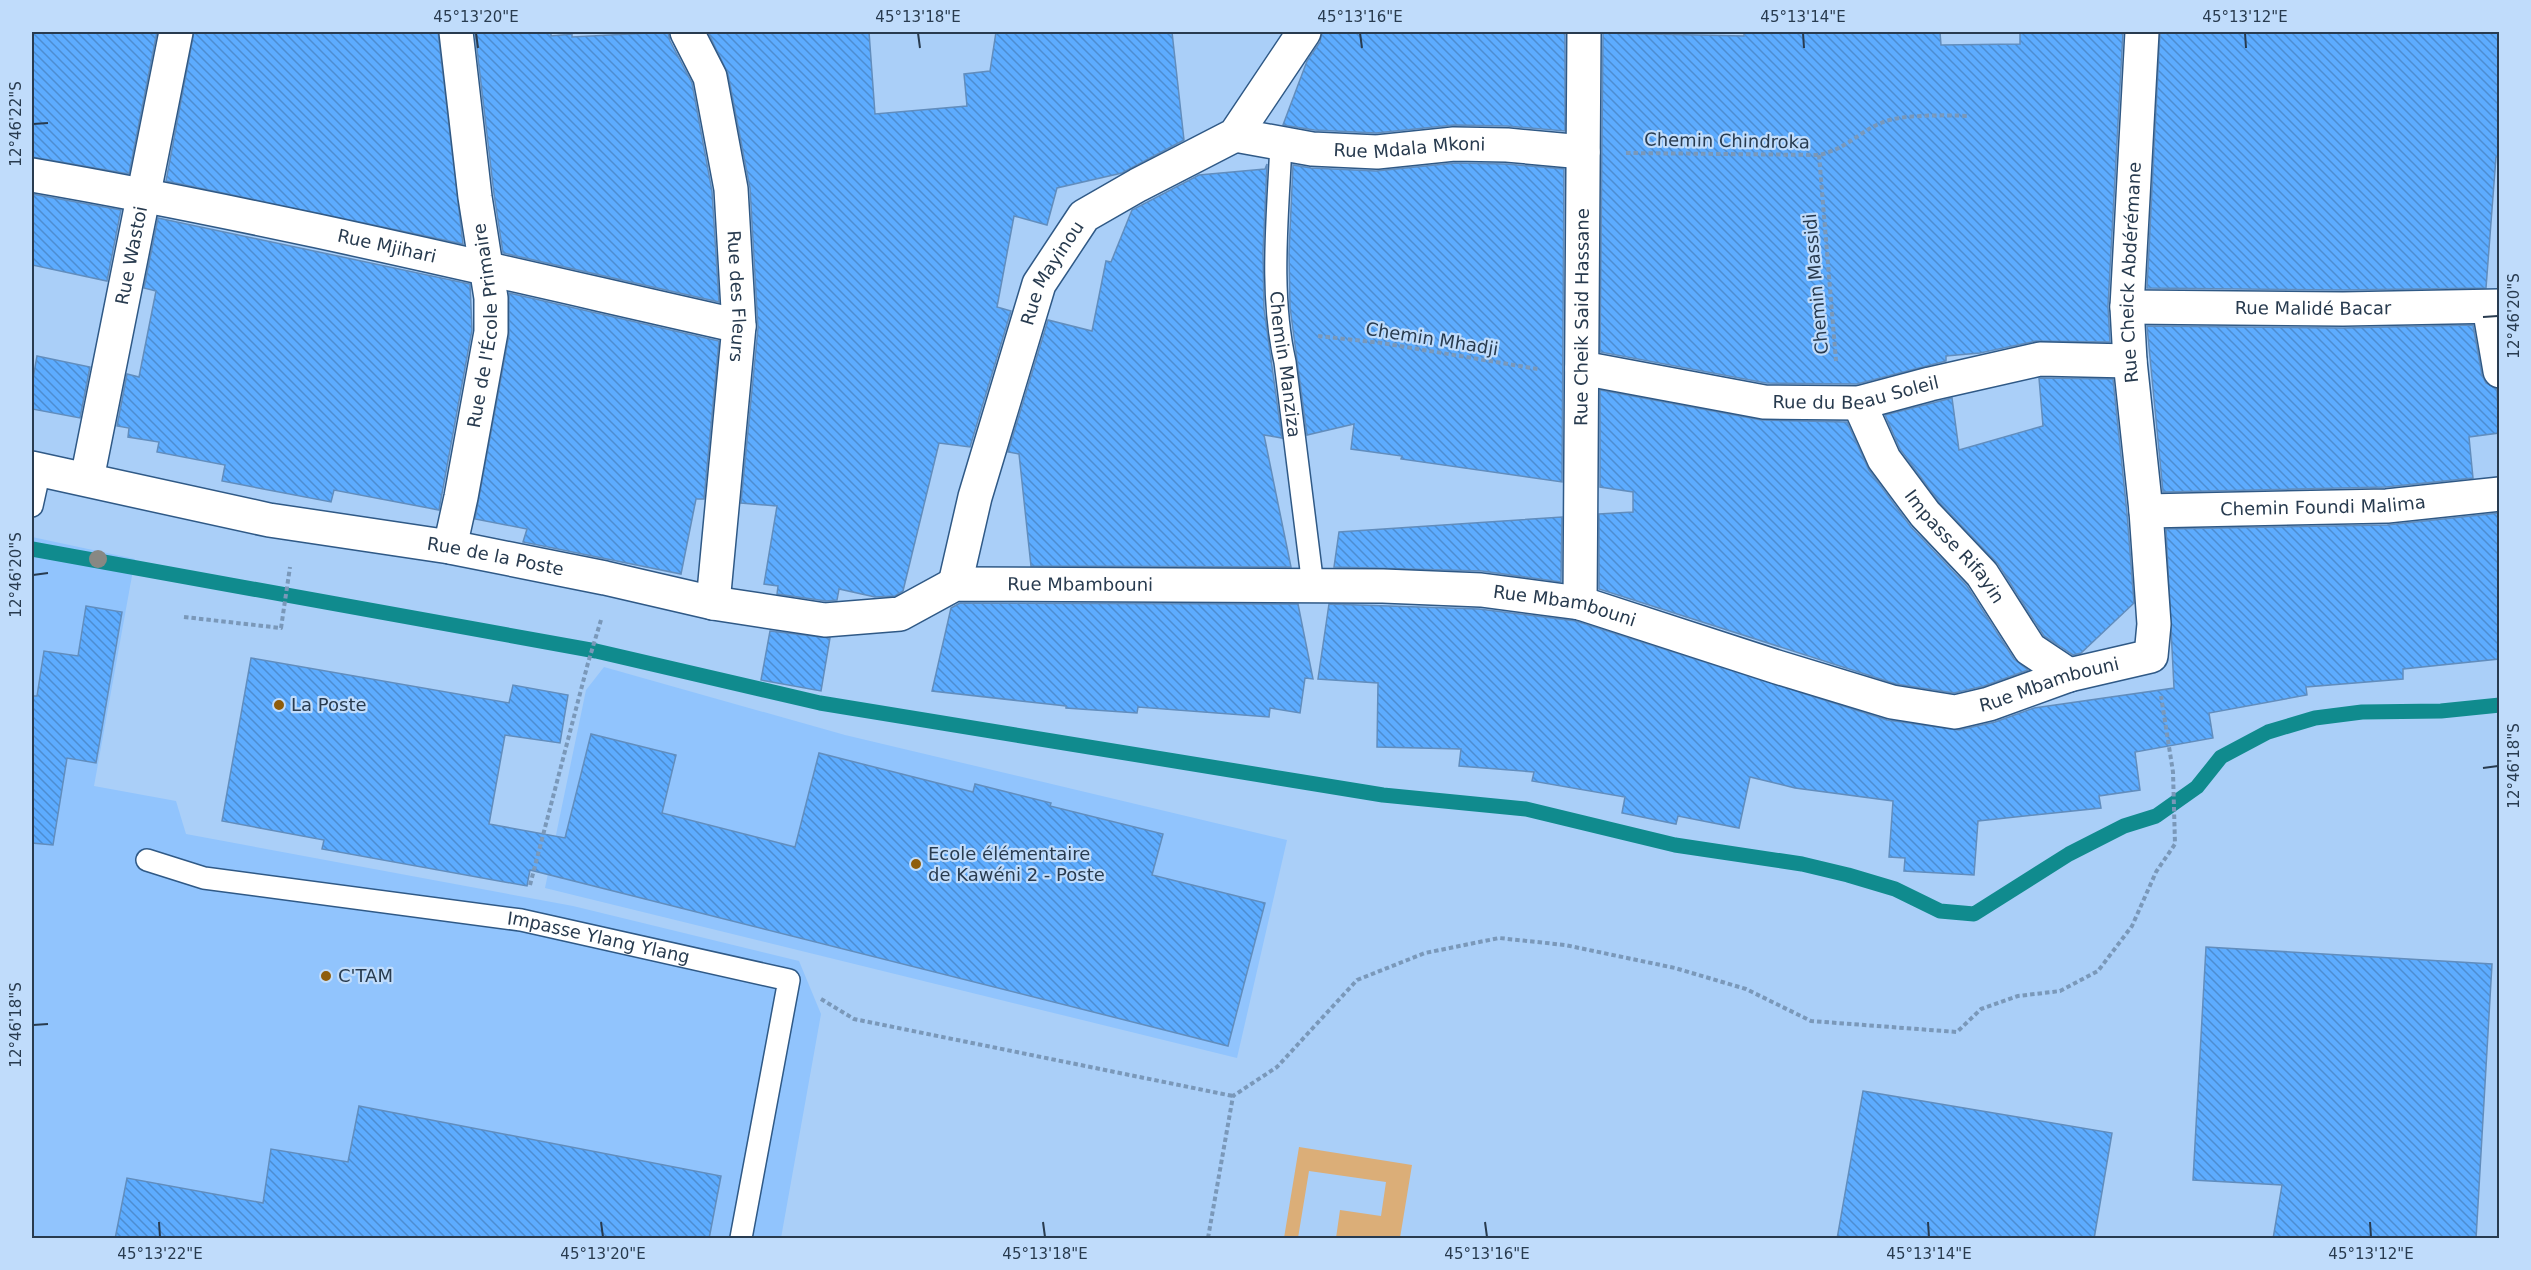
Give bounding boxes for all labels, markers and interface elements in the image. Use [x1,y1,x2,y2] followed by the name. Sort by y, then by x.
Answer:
[433,8,519,26] text: 45°13'20"E
[875,8,961,26] text: 45°13'18"E
[1317,8,1403,26] text: 45°13'16"E
[1760,8,1846,26] text: 45°13'14"E
[2202,8,2288,26] text: 45°13'12"E
[7,81,25,167] text: 12°46'22"S
[1644,129,1810,152] street label: Chemin Chindroka
[1333,133,1486,162] street label: Rue Mdala Mkoni
[2116,161,2145,384] street label: Rue Cheick Abdérémane
[111,204,151,306] street label: Rue Wastoi
[1570,208,1593,426] street label: Rue Cheik Said Hassane
[1799,213,1832,355] street label: Chemin Massidi
[1016,217,1088,328] street label: Rue Mayinou
[463,222,501,430] street label: Rue de l'École Primaire
[336,225,438,267] street label: Rue Mjihari
[723,230,750,363] street label: Rue des Fleurs
[2505,273,2523,359] text: 12°46'20"S
[1266,290,1305,439] street label: Chemin Manziza
[2235,297,2392,319] street label: Rue Malidé Bacar
[1364,318,1500,359] street label: Chemin Mhadji
[1772,371,1941,413] street label: Rue du Beau Soleil
[1901,485,2009,607] street label: Impasse Rifayin
[2220,491,2427,519] street label: Chemin Foundi Malima
[7,532,25,618] text: 12°46'20"S
[426,533,566,580] street label: Rue de la Poste
[1007,573,1153,595] street label: Rue Mbambouni
[1492,581,1639,631] street label: Rue Mbambouni
[1977,653,2121,716] street label: Rue Mbambouni
[291,694,367,715] place label: La Poste
[272,698,286,712] marker: La Poste
[2505,723,2523,809] text: 12°46'18"S
[928,843,1105,885] place label: Ecole élémentaire de Kawéni 2 - Poste
[909,857,923,871] marker: Ecole élémentaire de Kawéni 2 - Poste
[506,907,692,967] street label: Impasse Ylang Ylang
[338,965,393,986] place label: C'TAM
[319,969,333,983] marker: C'TAM
[7,982,25,1068] text: 12°46'18"S
[117,1245,203,1263] text: 45°13'22"E
[560,1245,646,1263] text: 45°13'20"E
[1002,1245,1088,1263] text: 45°13'18"E
[1444,1245,1530,1263] text: 45°13'16"E
[1886,1245,1972,1263] text: 45°13'14"E
[2328,1245,2414,1263] text: 45°13'12"E

